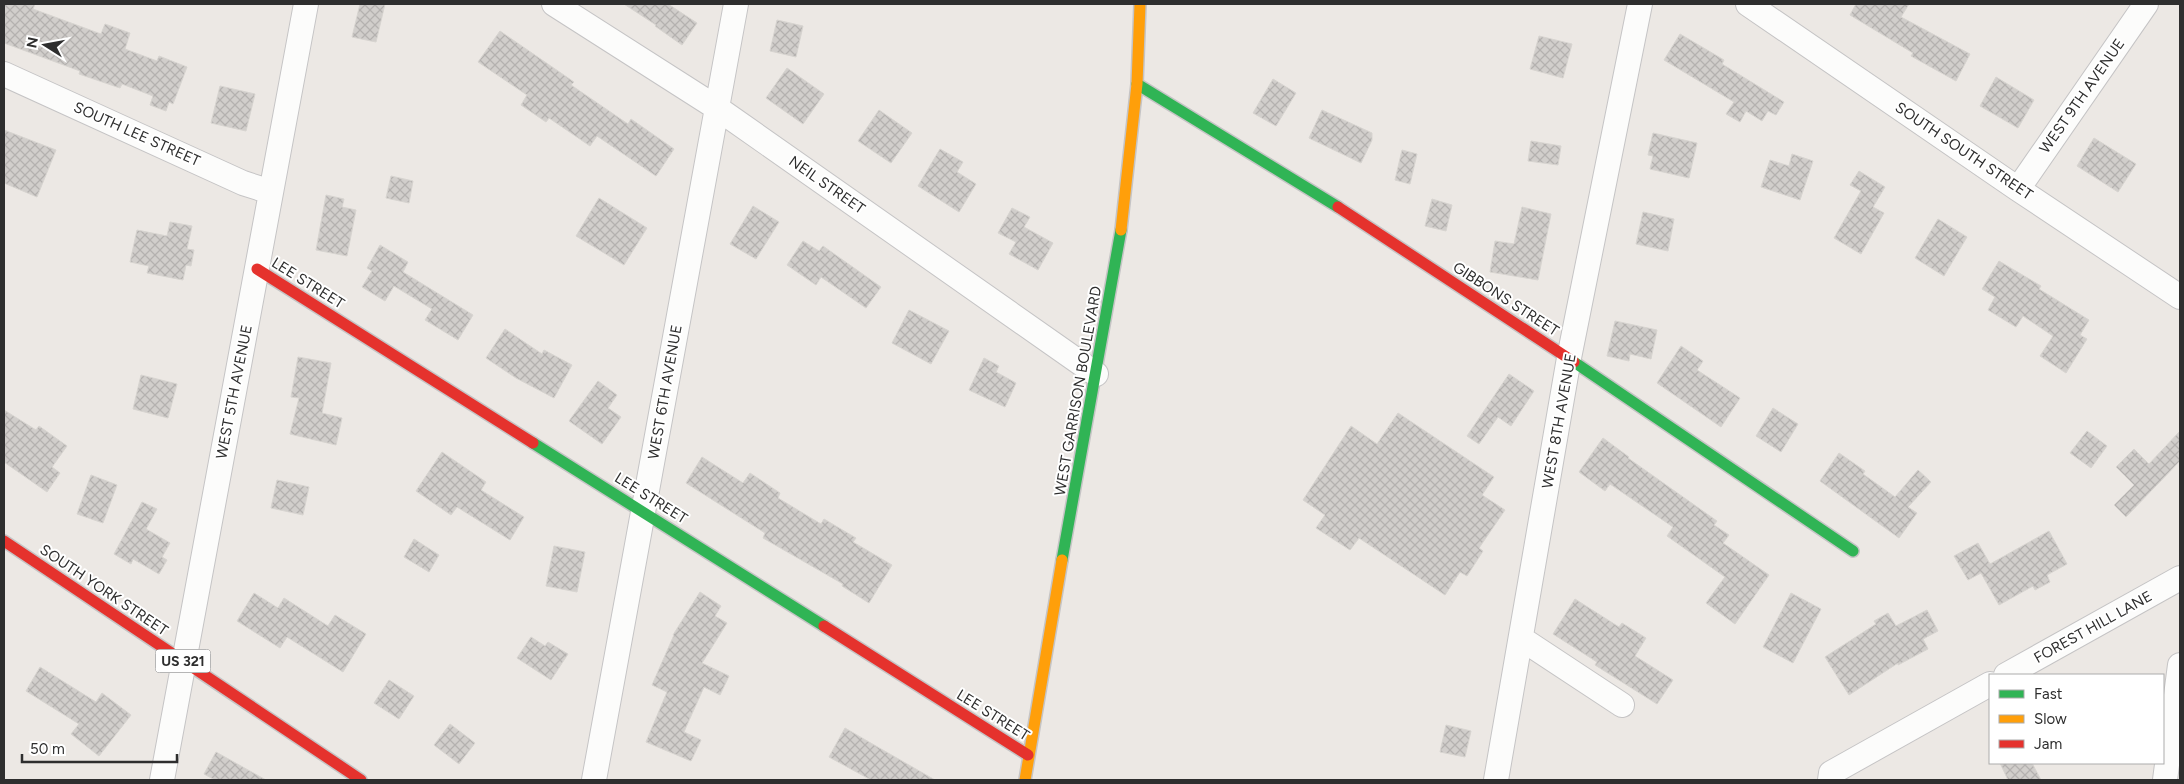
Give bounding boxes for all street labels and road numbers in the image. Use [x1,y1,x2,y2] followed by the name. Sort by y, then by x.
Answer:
[2036,35,2128,157] street label: WEST 9TH AVENUE
[71,98,204,170] street label: SOUTH LEE STREET
[1892,98,2037,204] street label: SOUTH SOUTH STREET
[785,152,869,218] street label: NEIL STREET
[268,254,348,313] street label: LEE STREET
[1450,258,1563,340] street label: GIBBONS STREET
[1051,285,1105,497] street label: WEST GARRISON BOULEVARD
[212,323,256,461] street label: WEST 5TH AVENUE
[644,323,686,461] street label: WEST 6TH AVENUE
[1538,352,1580,490] street label: WEST 8TH AVENUE
[611,469,691,528] street label: LEE STREET
[37,540,172,640] street label: SOUTH YORK STREET
[2031,587,2155,667] street label: FOREST HILL LANE
[156,649,210,672] road number: US 321
[953,686,1033,745] street label: LEE STREET

